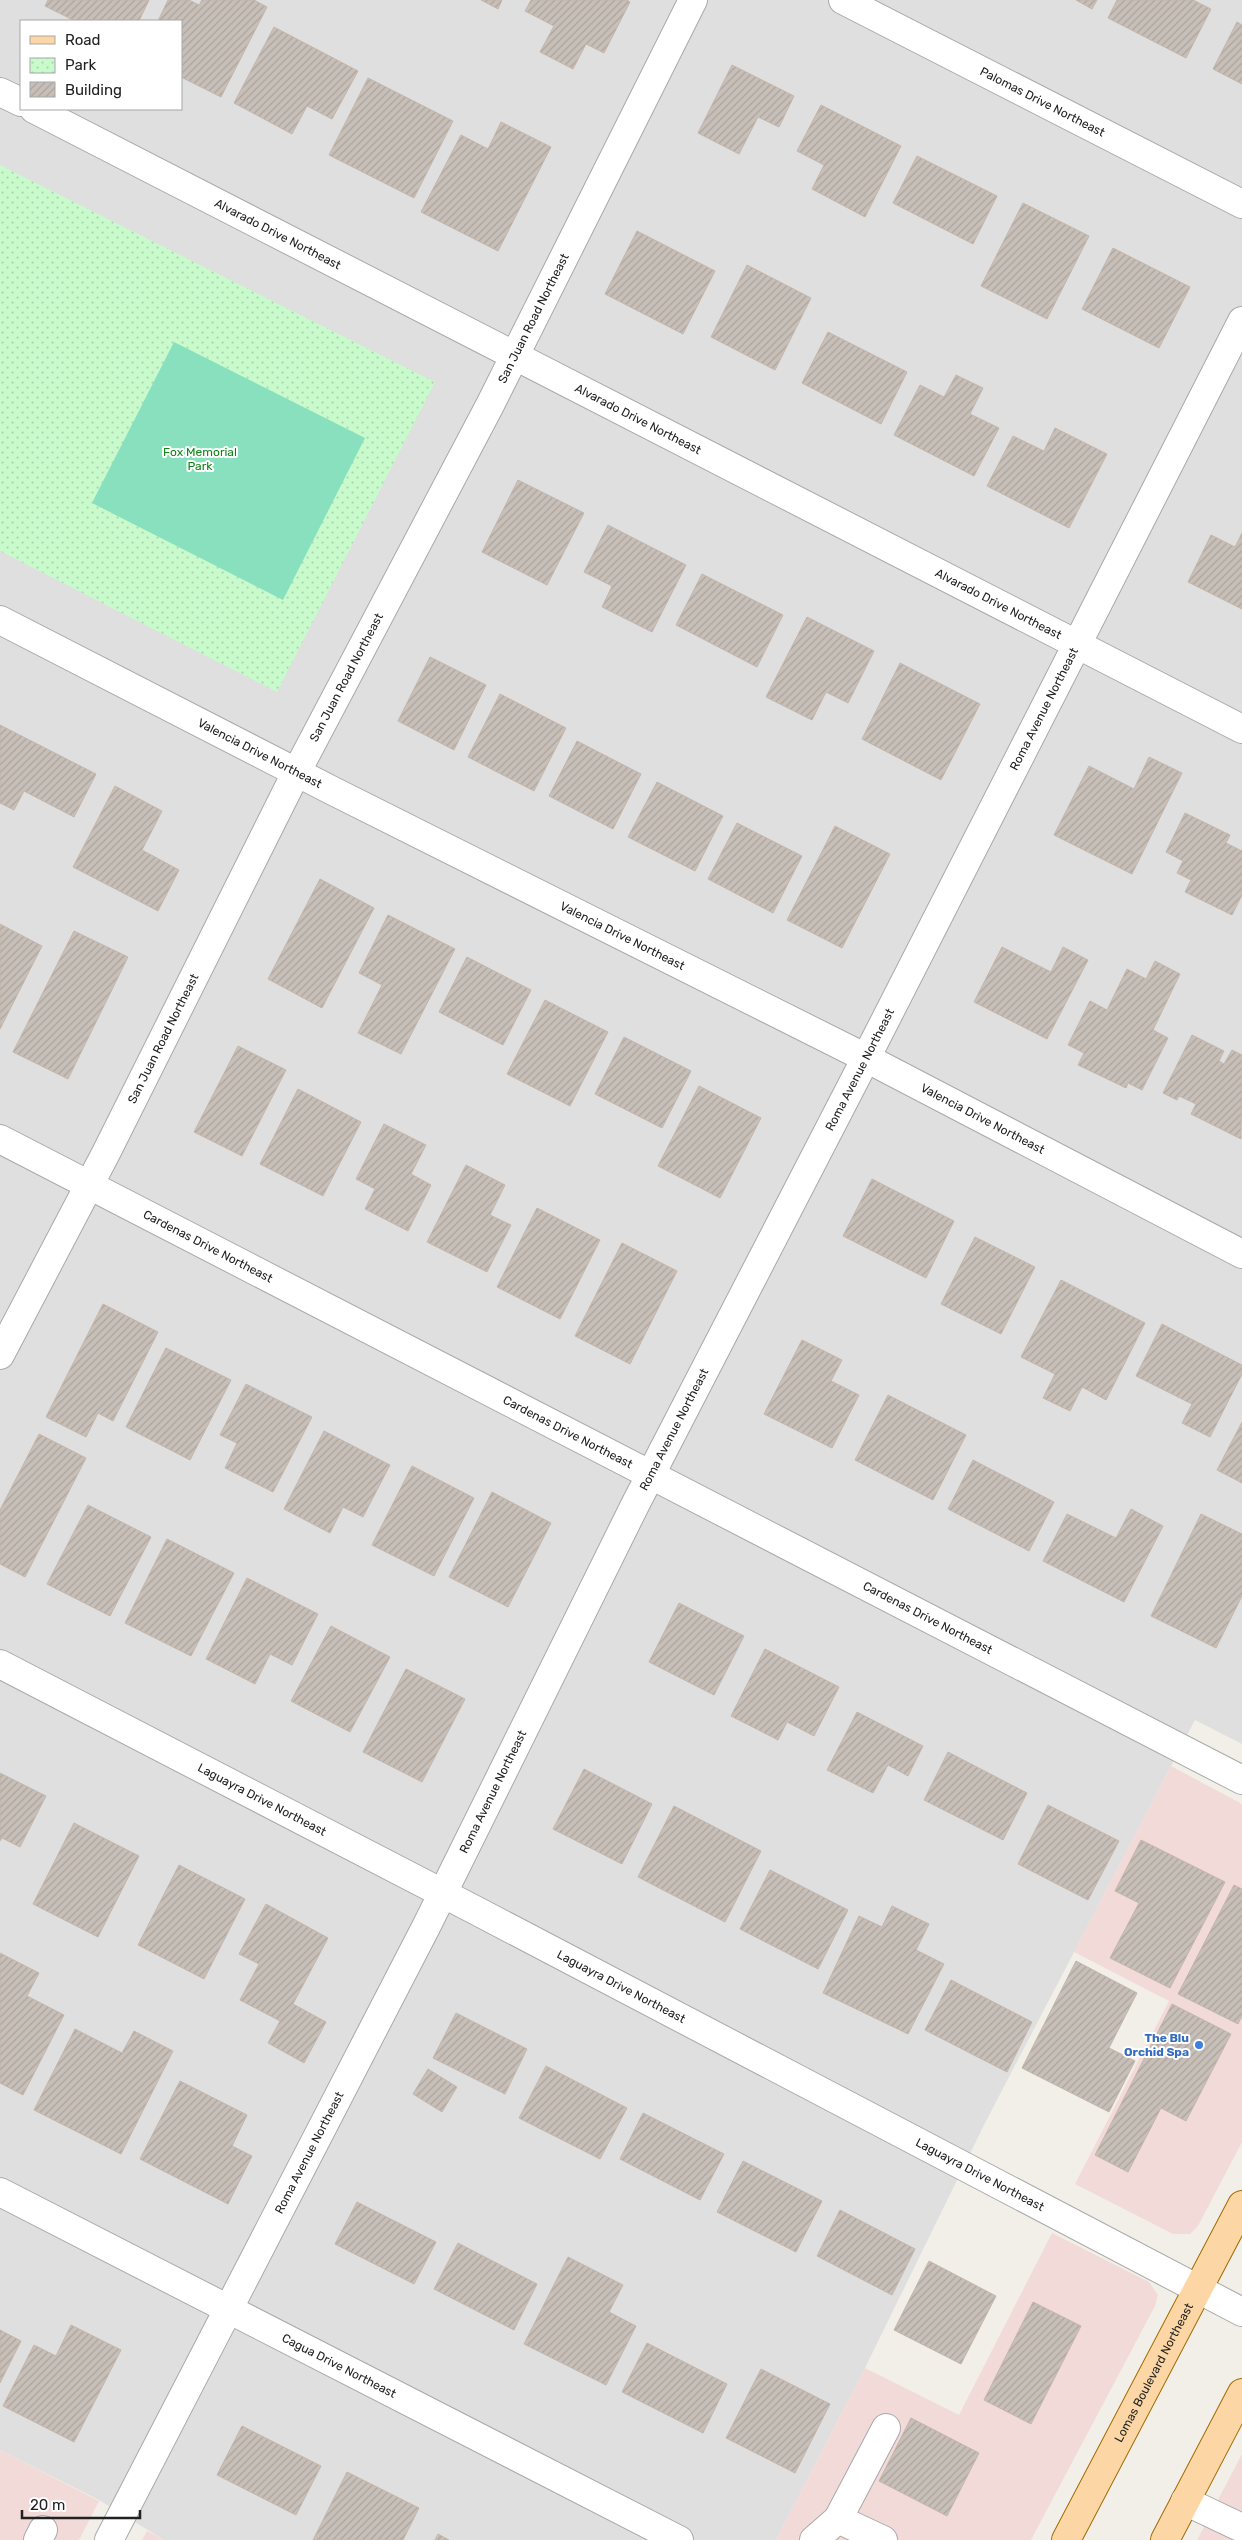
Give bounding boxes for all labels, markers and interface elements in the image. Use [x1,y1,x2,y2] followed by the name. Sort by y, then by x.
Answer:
[20,20,182,110] legend
[65,31,101,49] text: Road
[65,56,96,74] text: Park
[978,64,1107,140] street label: Palomas Drive Northeast
[65,81,122,99] text: Building
[212,196,343,272] street label: Alvarado Drive Northeast
[495,251,572,385] street label: San Juan Road Northeast
[573,381,704,457] street label: Alvarado Drive Northeast
[163,445,237,473] park label: Fox Memorial Park
[933,566,1064,642] street label: Alvarado Drive Northeast
[307,610,386,744] street label: San Juan Road Northeast
[1007,645,1081,773] street label: Roma Avenue Northeast
[195,716,324,791] street label: Valencia Drive Northeast
[558,899,687,973] street label: Valencia Drive Northeast
[125,971,202,1106] street label: San Juan Road Northeast
[823,1006,897,1133] street label: Roma Avenue Northeast
[918,1081,1047,1157] street label: Valencia Drive Northeast
[141,1207,275,1286] street label: Cardenas Drive Northeast
[637,1366,712,1493] street label: Roma Avenue Northeast
[501,1393,635,1471] street label: Cardenas Drive Northeast
[861,1579,995,1657] street label: Cardenas Drive Northeast
[457,1728,529,1856] street label: Roma Avenue Northeast
[195,1761,329,1839] street label: Laguayra Drive Northeast
[555,1947,688,2026] street label: Laguayra Drive Northeast
[1124,2031,1189,2059] place label: The Blu Orchid Spa
[1193,2039,1205,2051] marker: The Blu Orchid Spa
[272,2089,347,2216] street label: Roma Avenue Northeast
[913,2135,1047,2214] street label: Laguayra Drive Northeast
[1112,2301,1196,2445] street label: Lomas Boulevard Northeast
[280,2331,399,2401] street label: Cagua Drive Northeast
[22,2488,140,2520] scale bar
[30,2496,65,2514] text: 20 m

